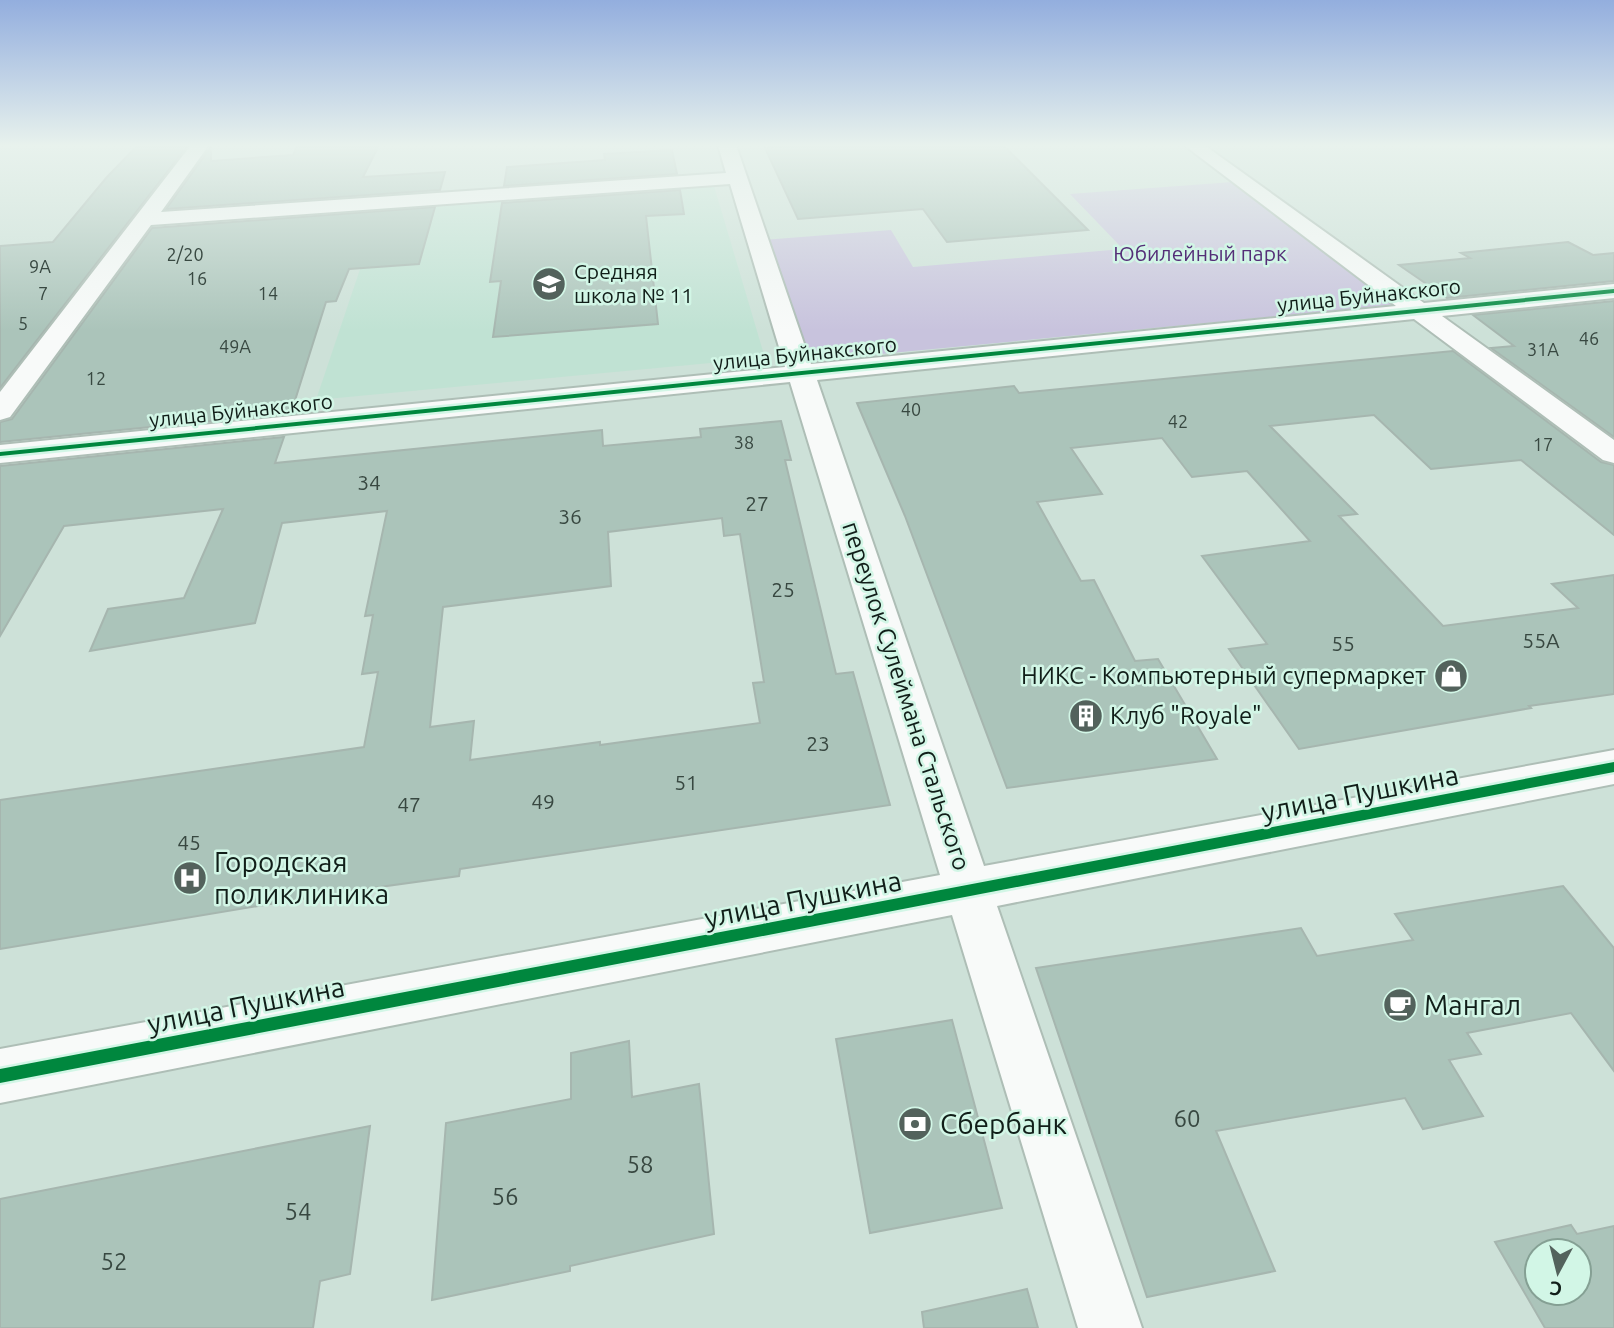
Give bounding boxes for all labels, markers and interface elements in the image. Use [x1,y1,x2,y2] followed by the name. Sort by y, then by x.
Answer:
[1113,241,1287,265] park label: Юбилейный парк
[166,244,204,264] house number: 2/20
[29,256,51,276] house number: 9А
[574,259,693,307] place label: Средняя школа № 11
[530,265,568,303] school or university icon: Средняя школа № 11
[187,268,207,288] house number: 16
[1276,273,1462,317] street label: улица Буйнакского
[38,283,48,303] house number: 7
[258,283,278,303] house number: 14
[18,313,28,333] house number: 5
[1579,328,1599,348] house number: 46
[712,331,898,375] street label: улица Буйнакского
[219,336,251,356] house number: 49А
[1527,339,1559,359] house number: 31А
[86,368,106,388] house number: 12
[148,388,334,432] street label: улица Буйнакского
[901,399,921,419] house number: 40
[1168,411,1188,431] house number: 42
[734,432,754,452] house number: 38
[1533,434,1553,454] house number: 17
[357,470,381,494] house number: 34
[745,491,769,515] house number: 27
[558,504,582,528] house number: 36
[837,518,976,874] street label: переулок Сулеймана Стальского
[771,577,795,601] house number: 25
[1522,628,1560,652] house number: 55А
[1331,631,1355,655] house number: 55
[1432,657,1470,695] shop icon: НИКС - Компьютерный супермаркет
[1021,662,1426,689] place label: НИКС - Компьютерный супермаркет
[1067,697,1105,735] building icon: Клуб "Royale"
[1110,702,1262,729] place label: Клуб "Royale"
[806,731,830,755] house number: 23
[1259,758,1461,827] street label: улица Пушкина
[674,770,698,794] house number: 51
[531,789,555,813] house number: 49
[397,792,421,816] house number: 47
[177,830,201,854] house number: 45
[214,846,389,909] place label: Городская поликлиника
[171,859,209,897] hospital icon: Городская поликлиника
[702,864,904,933] street label: улица Пушкина
[145,970,347,1039] street label: улица Пушкина
[1381,986,1419,1024] cafe icon: Мангал
[1424,989,1521,1020] place label: Мангал
[896,1105,934,1143] bank icon: Сбербанк
[1173,1105,1201,1132] house number: 60
[940,1108,1067,1139] place label: Сбербанк
[626,1151,654,1178] house number: 58
[491,1183,519,1210] house number: 56
[284,1198,312,1225] house number: 54
[1523,1237,1593,1307] north arrow
[100,1248,128,1275] house number: 52
[1549,1277,1563,1301] text: С

